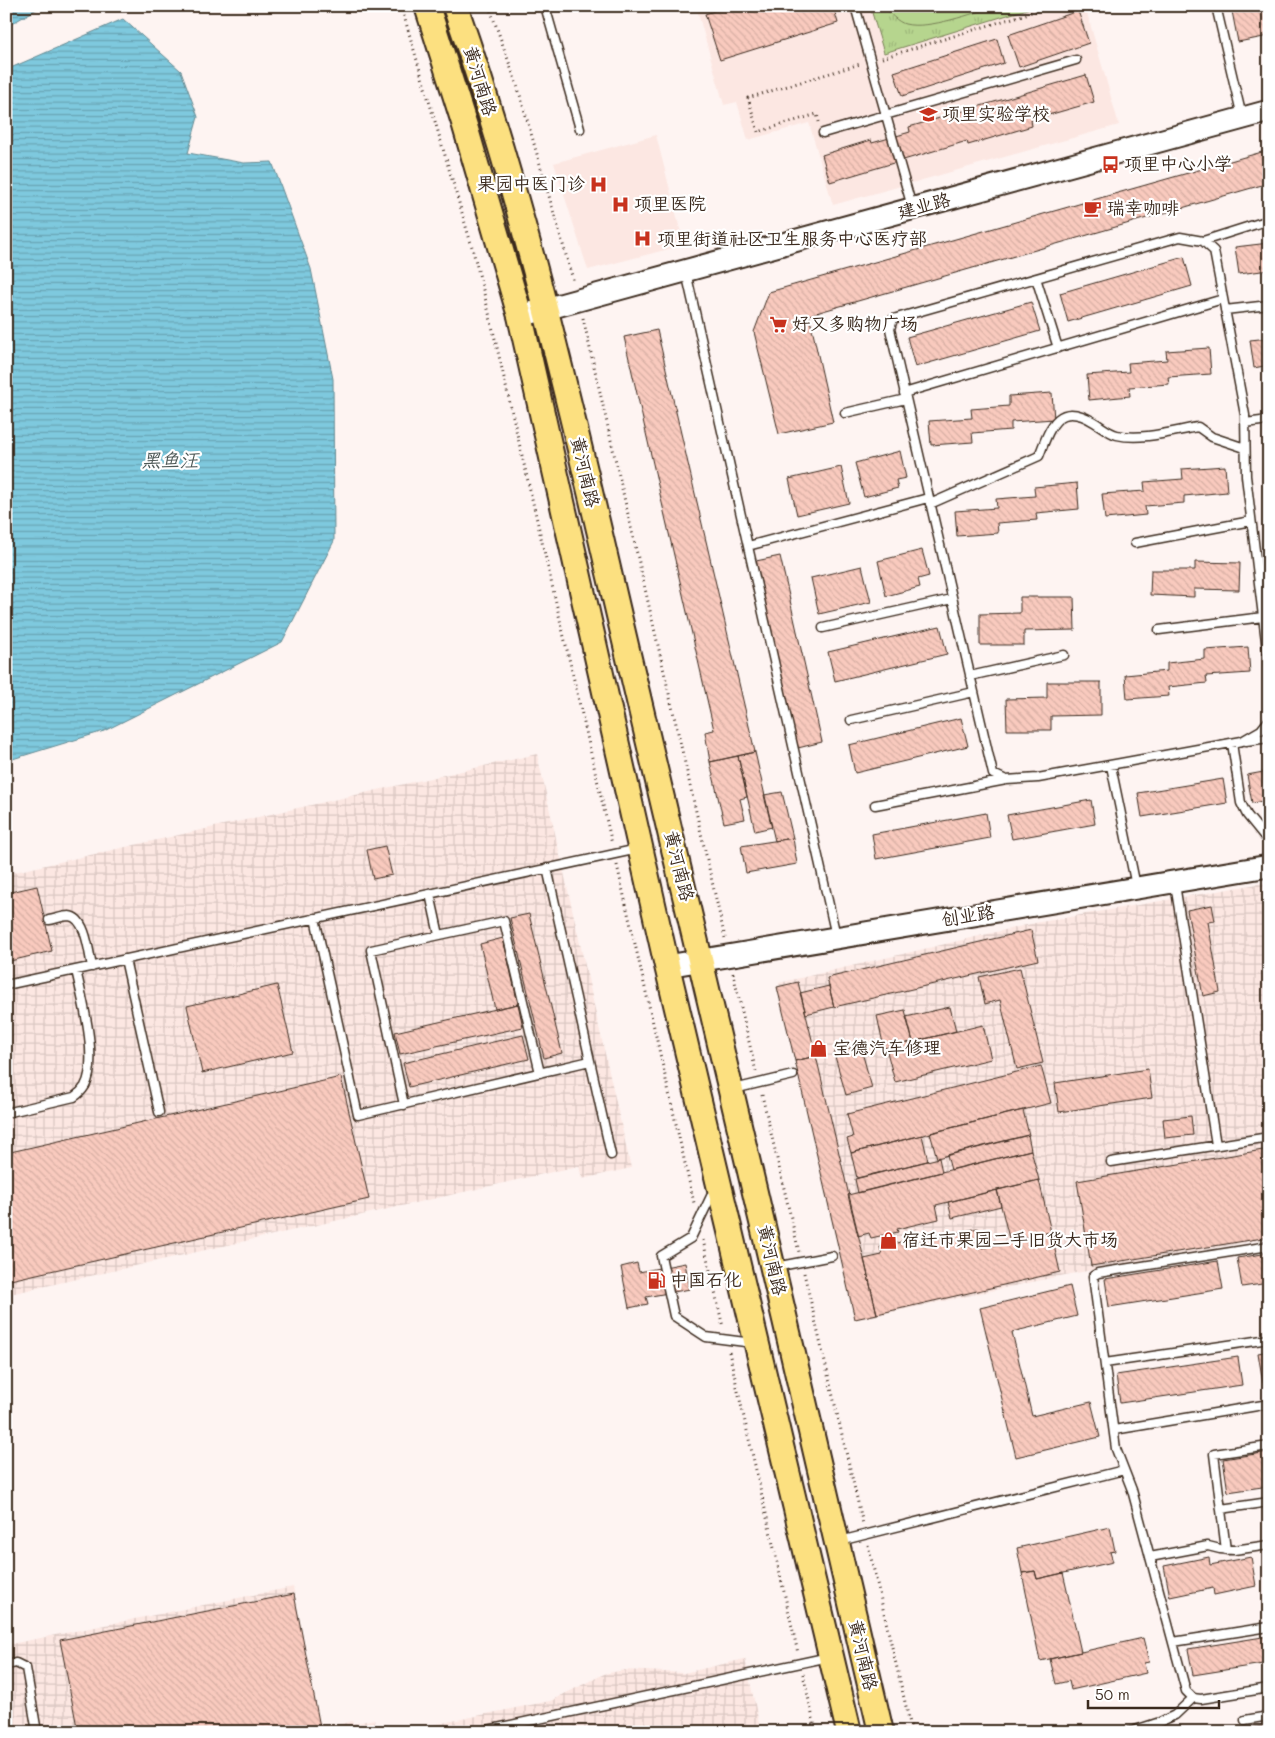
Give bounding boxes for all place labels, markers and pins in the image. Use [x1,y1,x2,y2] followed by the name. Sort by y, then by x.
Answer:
[942,101,1050,125] place label: 项里实验学校
[918,104,938,124] school or university icon: 项里实验学校
[1124,151,1232,175] place label: 项里中心小学
[1100,154,1120,174] bus stop icon: 项里中心小学
[477,171,585,195] place label: 果园中医门诊
[589,174,609,194] hospital icon: 果园中医门诊
[634,191,706,215] place label: 项里医院
[610,194,630,214] hospital icon: 项里医院
[1107,195,1179,219] place label: 瑞幸咖啡
[1083,198,1103,218] cafe icon: 瑞幸咖啡
[657,226,927,250] place label: 项里街道社区卫生服务中心医疗部
[633,229,653,249] hospital icon: 项里街道社区卫生服务中心医疗部
[792,311,918,335] place label: 好又多购物广场
[768,314,788,334] supermarket icon: 好又多购物广场
[833,1035,941,1059] place label: 宝德汽车修理
[809,1038,829,1058] shop icon: 宝德汽车修理
[902,1227,1118,1251] place label: 宿迁市果园二手旧货大市场
[878,1230,898,1250] shop icon: 宿迁市果园二手旧货大市场
[670,1267,742,1291] place label: 中国石化
[646,1270,666,1290] fuel station icon: 中国石化

